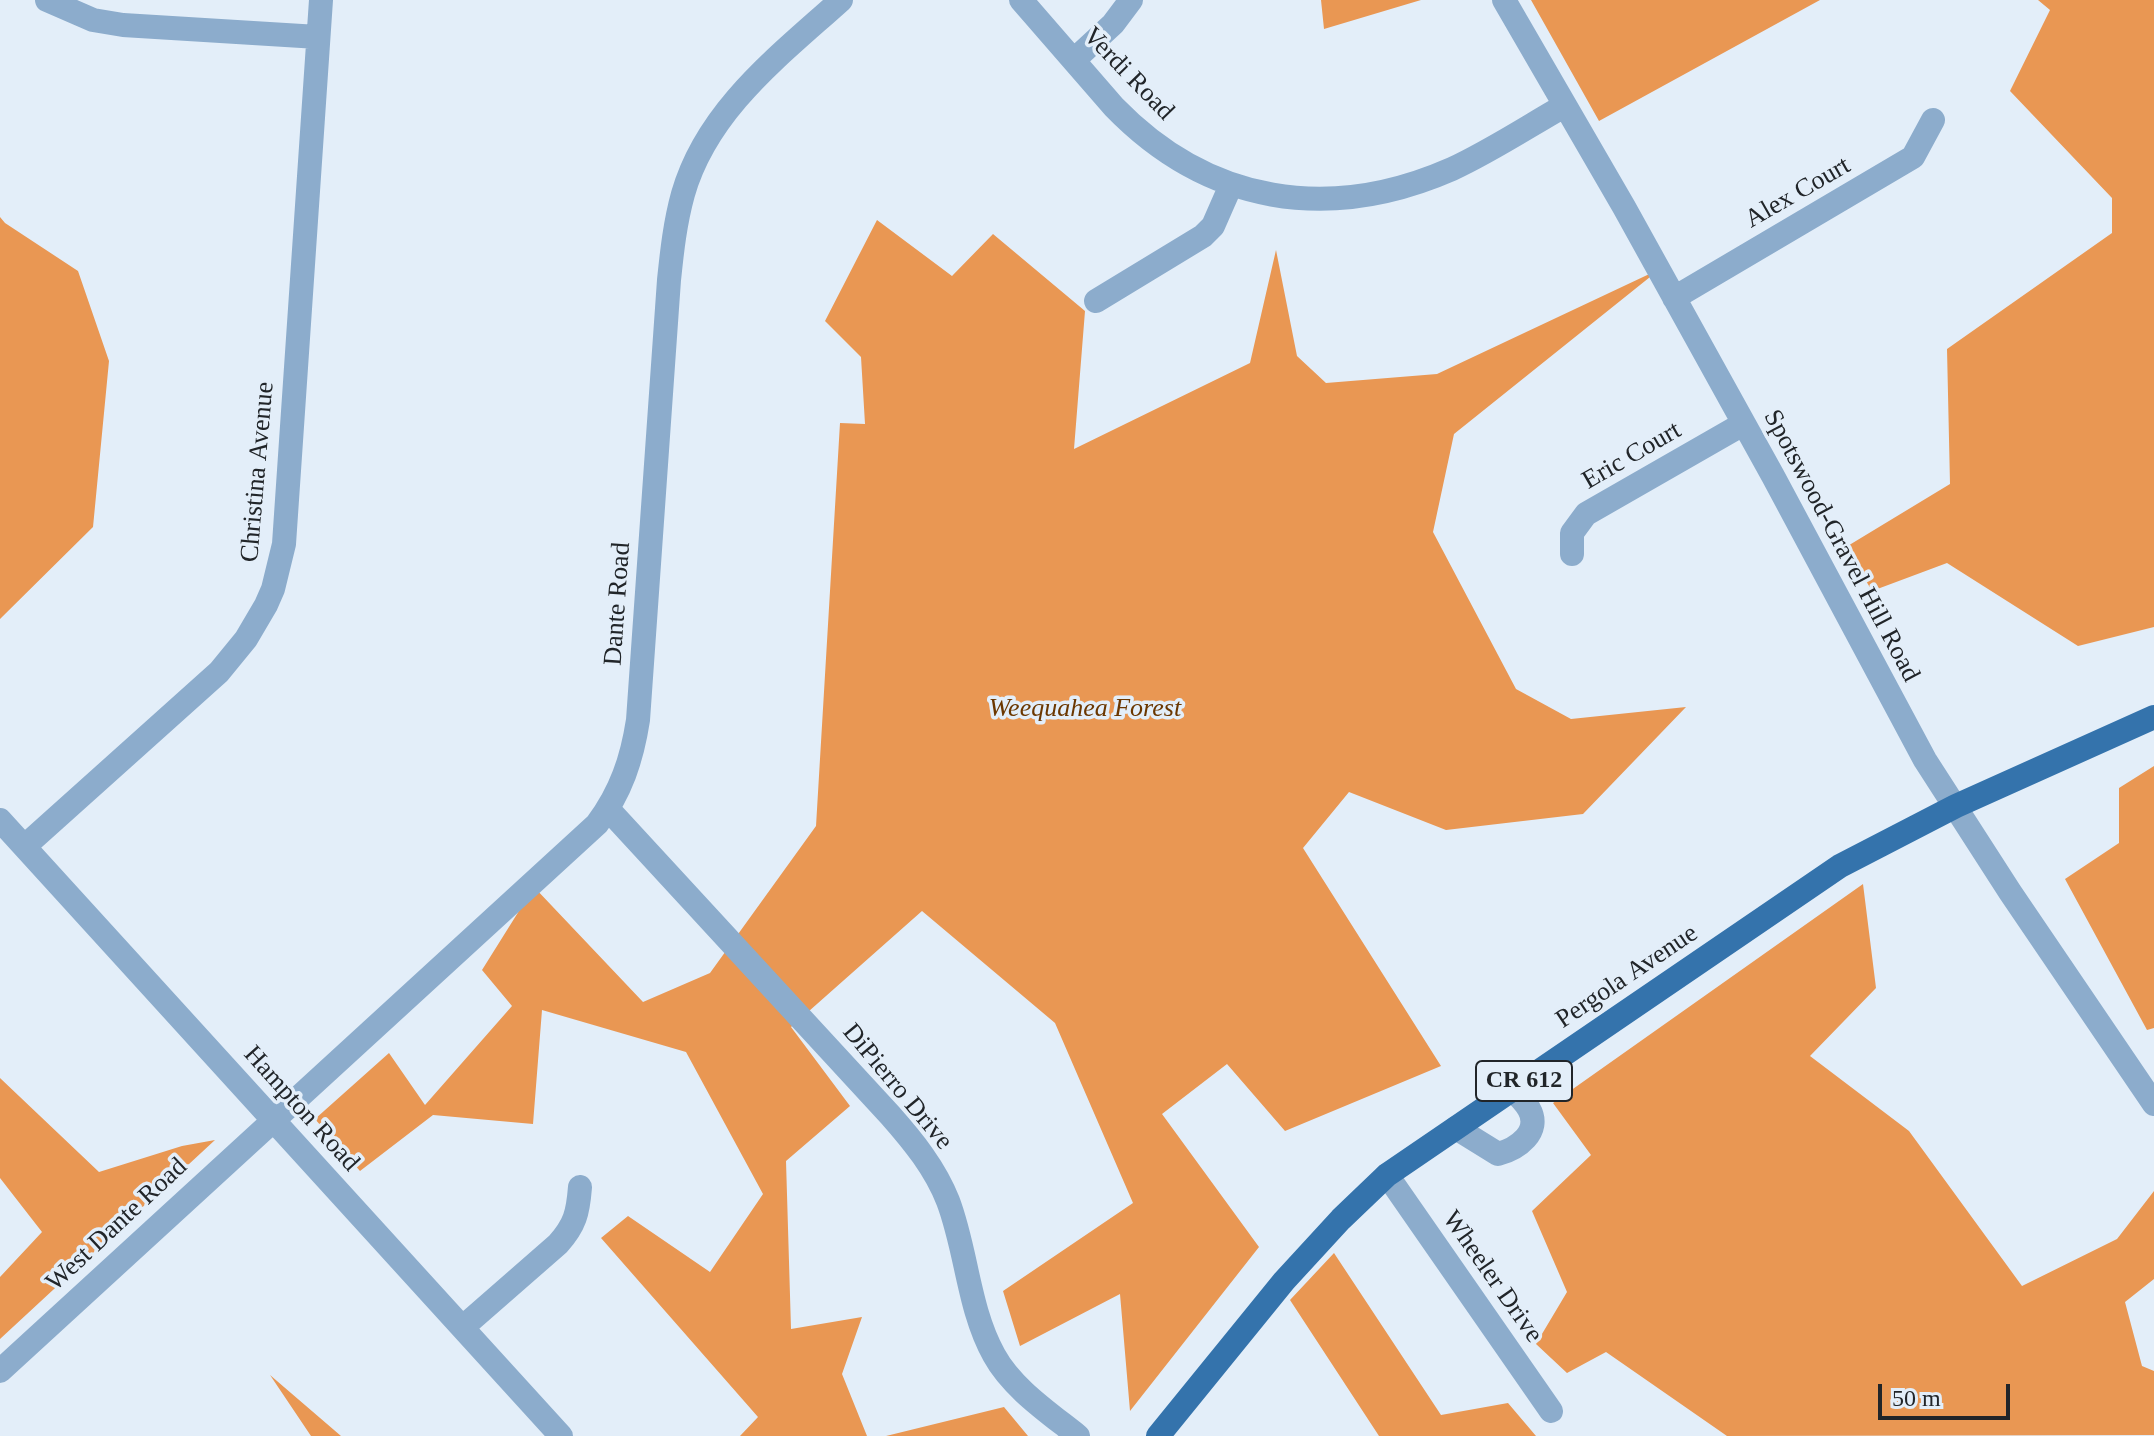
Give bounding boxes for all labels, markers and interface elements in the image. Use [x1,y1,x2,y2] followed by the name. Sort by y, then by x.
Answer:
[1076,21,1180,127] street label: Verdi Road
[1740,150,1856,236] street label: Alex Court
[235,381,281,563] street label: Christina Avenue
[1756,405,1926,687] street label: Spotswood-Gravel Hill Road
[1577,415,1687,497] street label: Eric Court
[598,541,638,667] street label: Dante Road
[989,693,1181,725] park label: Weequahea Forest
[1550,918,1704,1036] street label: Pergola Avenue
[835,1018,959,1156] street label: DiPierro Drive
[236,1040,366,1178] street label: Hampton Road
[1476,1061,1572,1101] road number: CR 612
[40,1152,194,1298] street label: West Dante Road
[1435,1205,1549,1349] street label: Wheeler Drive
[1882,1368,2014,1418] scale bar
[1892,1385,1941,1411] text: 50 m

